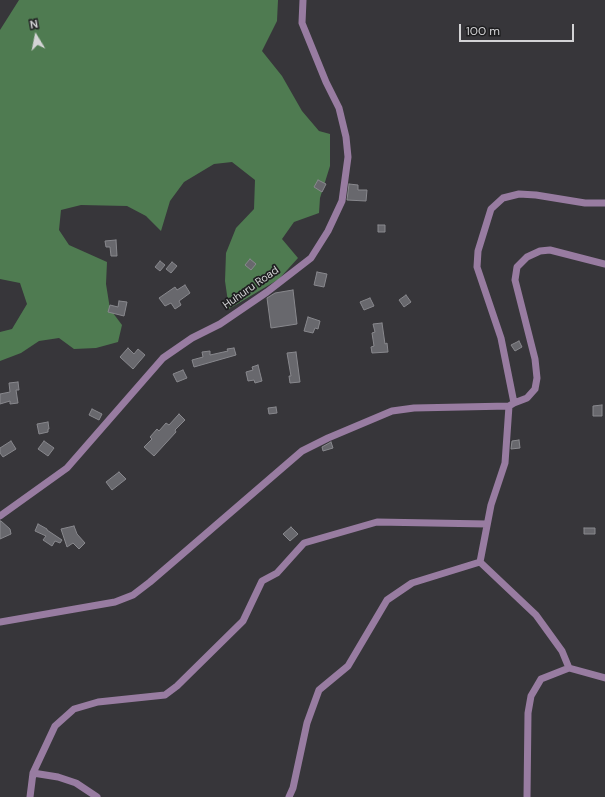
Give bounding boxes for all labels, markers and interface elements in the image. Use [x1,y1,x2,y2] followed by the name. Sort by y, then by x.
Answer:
[16,16,56,56] north arrow
[461,16,576,42] scale bar
[29,17,39,32] text: N
[466,23,500,39] text: 100 m
[220,264,282,312] street label: Huhuru Road

